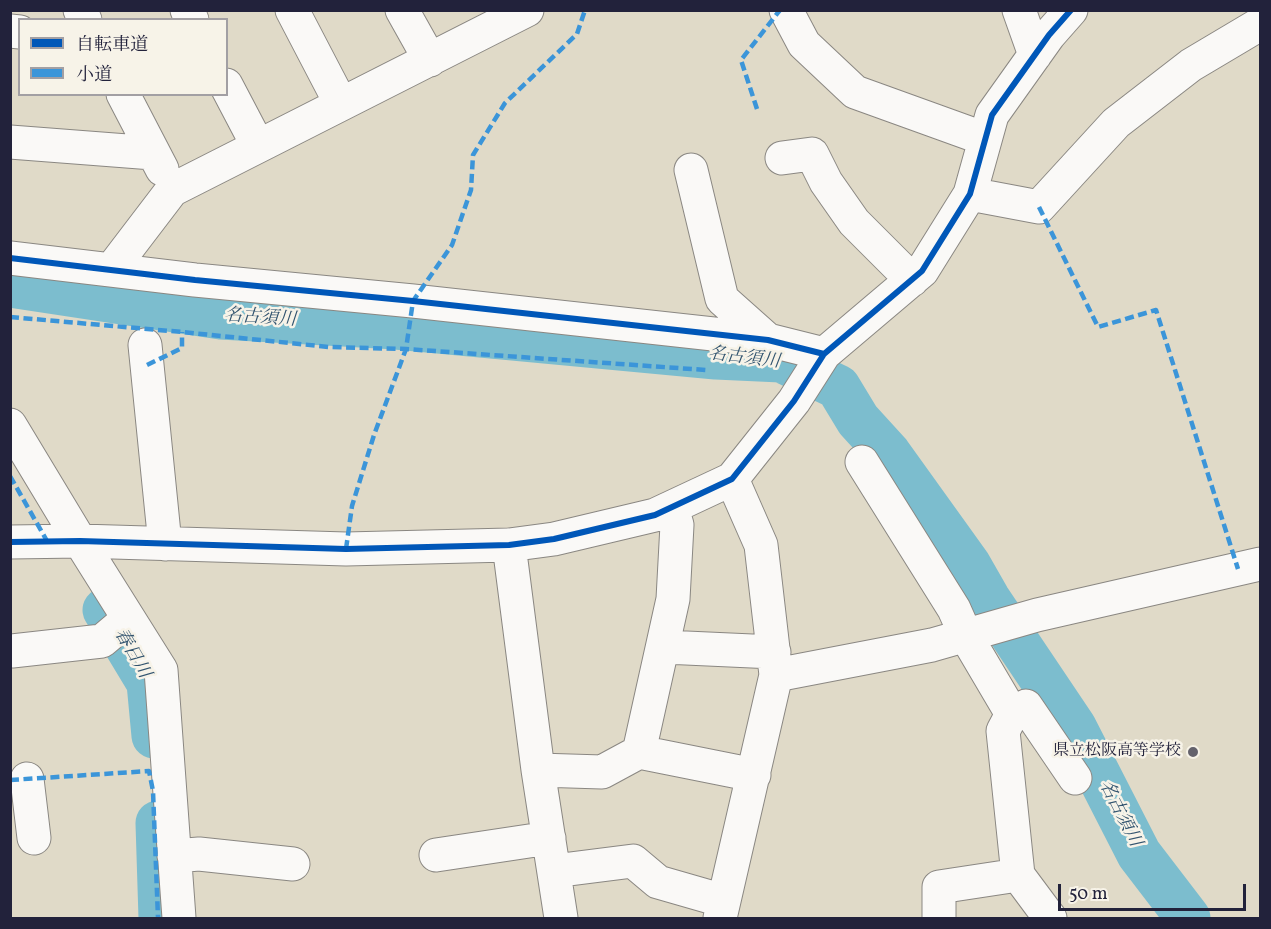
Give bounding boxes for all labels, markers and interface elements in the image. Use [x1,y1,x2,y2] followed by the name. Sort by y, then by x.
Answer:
[18,18,228,96] legend
[76,33,148,58] text: 自転車道
[76,63,112,88] text: 小道
[223,306,297,332] water label: 名古須川
[707,344,781,374] water label: 名古須川
[108,625,154,683] water label: 春日川
[1053,742,1181,762] place label: 県立松阪高等学校
[1186,745,1200,759] marker: 県立松阪高等学校
[1093,777,1145,851] water label: 名古須川
[1061,872,1248,910] scale bar
[1069,882,1108,907] text: 50 m

